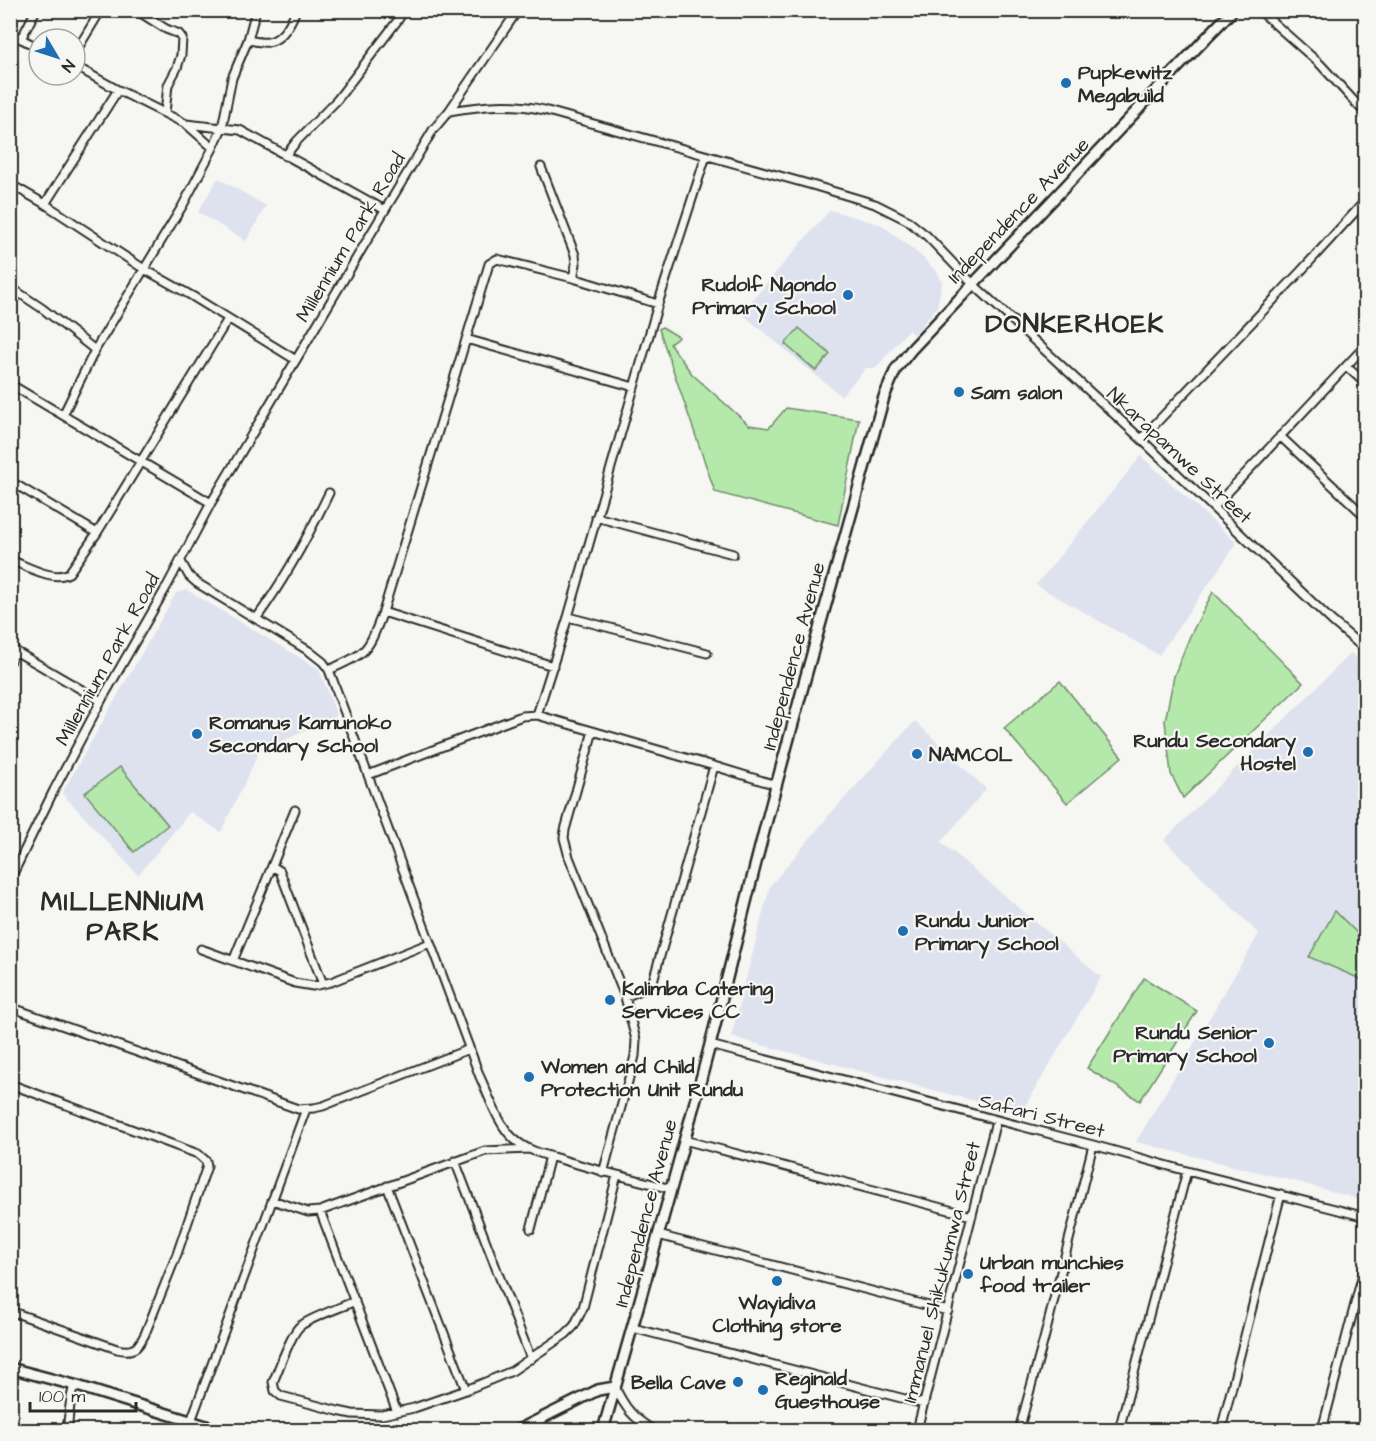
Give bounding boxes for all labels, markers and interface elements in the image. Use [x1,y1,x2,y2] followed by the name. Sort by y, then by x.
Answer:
[27,27,87,87] north arrow
[56,55,80,77] text: N
[1078,59,1173,111] place label: Pupkewitz Megabuild
[1059,76,1073,90] marker: Pupkewitz Megabuild
[941,131,1096,290] street label: Independence Avenue
[289,147,413,328] street label: Millennium Park Road
[692,271,837,323] place label: Rudolf Ngondo Primary School
[841,288,855,302] marker: Rudolf Ngondo Primary School
[985,306,1165,342] district label: DONKERHOEK
[970,379,1062,407] place label: Sam salon
[1100,381,1258,531] street label: Nkarapamwe Street
[952,385,966,399] marker: Sam salon
[755,559,833,753] street label: Independence Avenue
[49,568,167,751] street label: Millennium Park Road
[208,709,392,761] place label: Romanus Kamunoko Secondary School
[190,727,204,741] marker: Romanus Kamunoko Secondary School
[1133,727,1296,778] place label: Rundu Secondary Hostel
[929,741,1012,769] place label: NAMCOL
[1301,745,1315,759] marker: Rundu Secondary Hostel
[910,747,924,761] marker: NAMCOL
[41,884,205,950] district label: MILLENNIUM PARK
[915,907,1059,959] place label: Rundu Junior Primary School
[896,924,910,938] marker: Rundu Junior Primary School
[621,975,774,1026] place label: Kalimba Catering Services CC
[603,993,617,1007] marker: Kalimba Catering Services CC
[1113,1019,1258,1071] place label: Rundu Senior Primary School
[1262,1036,1276,1050] marker: Rundu Senior Primary School
[540,1053,743,1104] place label: Women and Child Protection Unit Rundu
[522,1070,536,1084] marker: Women and Child Protection Unit Rundu
[976,1087,1108,1145] street label: Safari Street
[607,1116,685,1310] street label: Independence Avenue
[896,1138,988,1406] street label: Immanuel Shikukumwa Street
[979,1249,1124,1300] place label: Urban munchies food trailer
[961,1267,975,1281] marker: Urban munchies food trailer
[770,1274,784,1288] marker: Wayidiva Clothing store
[712,1289,842,1341] place label: Wayidiva Clothing store
[775,1365,880,1416] place label: Reginald Guesthouse
[631,1369,726,1397] place label: Bella Cave
[30,1375,136,1413] scale bar
[731,1375,745,1389] marker: Bella Cave
[756,1383,770,1397] marker: Reginald Guesthouse
[39,1384,85,1409] text: 100 m

